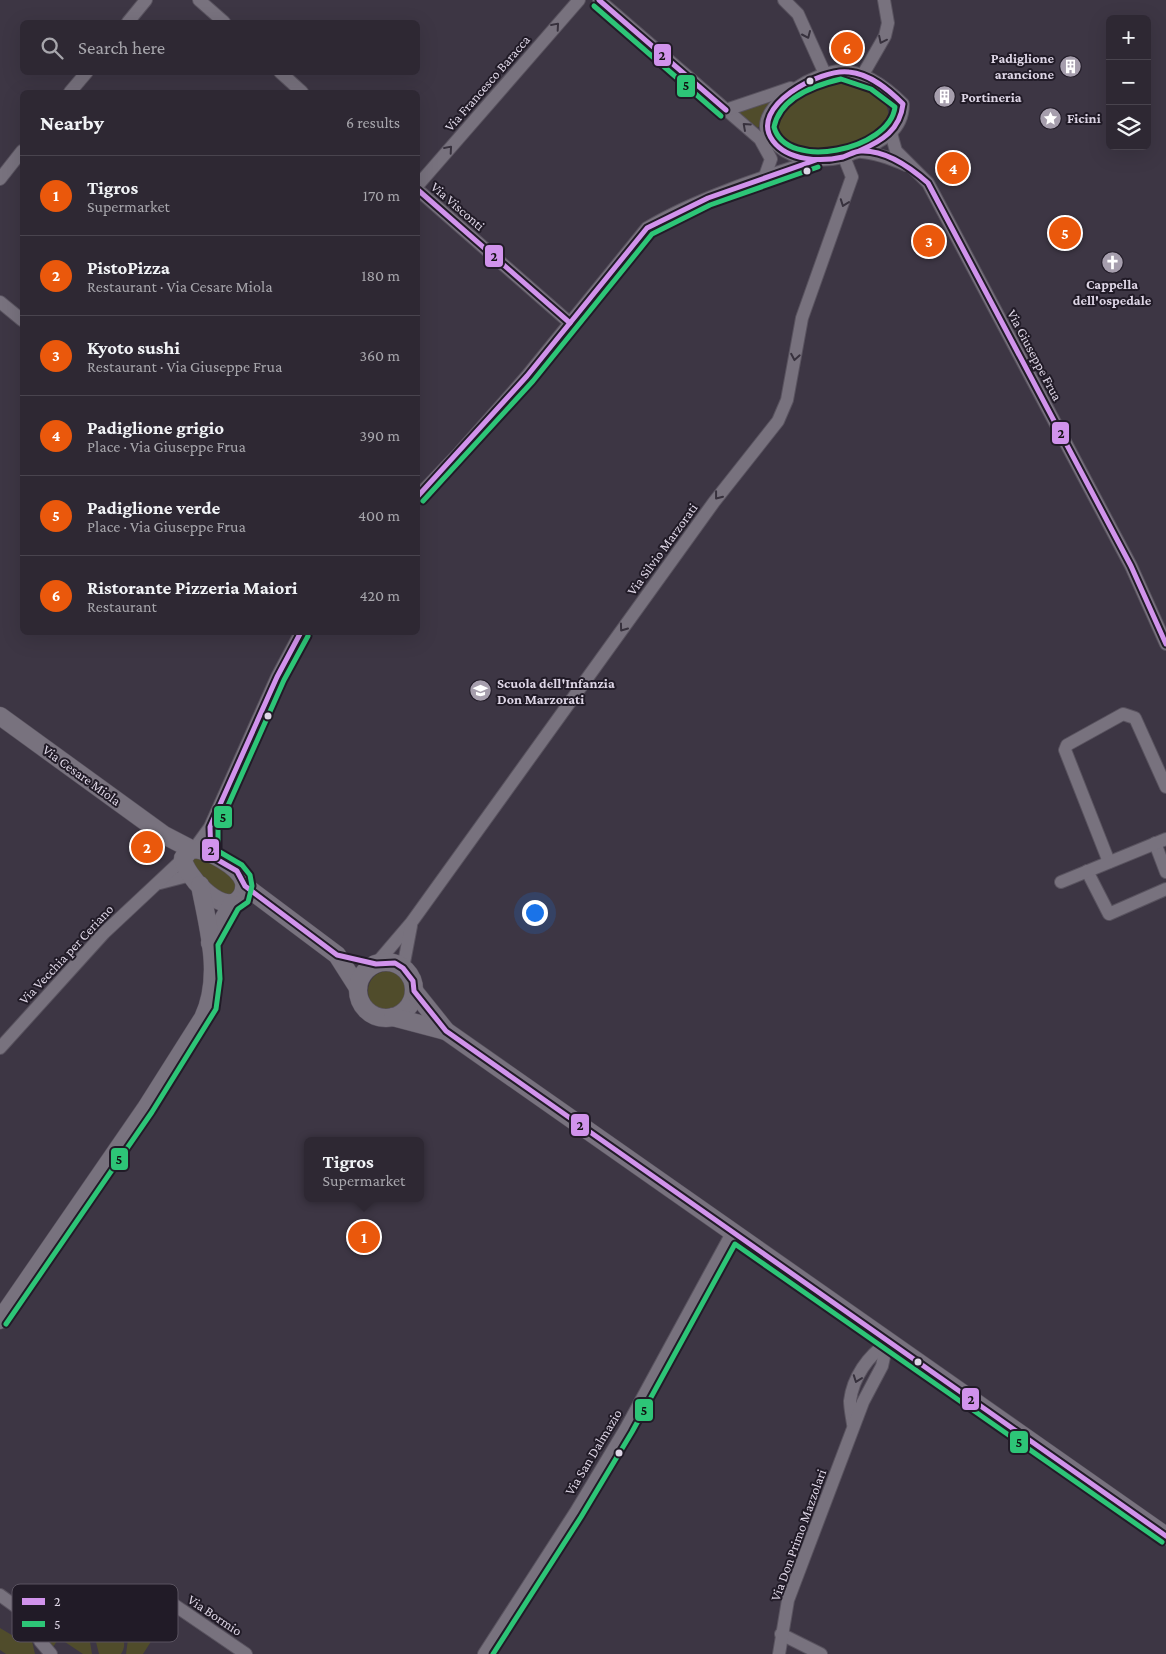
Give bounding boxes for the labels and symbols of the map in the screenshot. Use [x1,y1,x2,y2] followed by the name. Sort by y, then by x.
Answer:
[550,23,559,32] one-way arrow
[831,29,863,67] pin: 6
[801,30,812,39] one-way arrow
[441,31,533,134] street label: Via Francesco Baracca
[878,35,888,44] one-way arrow
[653,43,672,67] line badge: 2
[658,47,666,63] text: 2
[991,50,1054,82] place label: Padiglione arancione
[1058,54,1082,78] building icon: Padiglione arancione
[676,74,696,98] line badge: 5
[805,76,815,86] unlabelled marker
[683,77,690,93] text: 5
[933,85,957,109] building icon: Portineria
[961,89,1022,105] place label: Portineria
[1039,106,1063,130] place icon: Ficini
[1067,110,1101,126] place label: Ficini
[743,122,752,131] one-way arrow
[444,145,453,154] one-way arrow
[937,149,969,187] pin: 4
[802,166,812,176] unlabelled marker
[428,178,488,234] street label: Via Visconti
[840,198,850,206] one-way arrow
[1049,214,1081,252] pin: 5
[913,222,945,260] pin: 3
[484,244,504,268] line badge: 2
[490,248,498,264] text: 2
[1100,250,1124,274] church icon: Cappella dell'ospedale
[1073,276,1152,308] place label: Cappella dell'ospedale
[1004,307,1066,404] street label: Via Giuseppe Frua
[791,353,801,362] one-way arrow
[1051,421,1070,445] line badge: 2
[1057,425,1065,441] text: 2
[715,491,724,500] one-way arrow
[623,500,701,598] street label: Via Silvio Marzorati
[620,622,629,632] one-way arrow
[497,675,615,707] place label: Scuola dell'Infanzia Don Marzorati
[469,679,493,703] school or university icon: Scuola dell'Infanzia Don Marzorati
[263,711,273,721] unlabelled marker
[40,741,125,809] street label: Via Cesare Miola
[213,805,233,829] line badge: 5
[220,809,227,825] text: 5
[131,828,163,866] pin: 2
[201,838,220,862] line badge: 2
[207,842,215,858] text: 2
[522,900,548,926] your location
[16,901,117,1007] street label: Via Vecchia per Ceriano
[570,1113,590,1137] line badge: 2
[576,1117,584,1133] text: 2
[110,1147,129,1171] line badge: 5
[116,1151,123,1167] text: 5
[348,1218,380,1256] pin: 1
[913,1357,923,1367] unlabelled marker
[853,1375,863,1383] one-way arrow
[961,1387,980,1411] line badge: 2
[967,1391,975,1407] text: 2
[634,1398,654,1422] line badge: 5
[641,1402,648,1418] text: 5
[561,1406,625,1498] street label: Via San Dalmazio
[1009,1430,1029,1454] line badge: 5
[1016,1434,1023,1450] text: 5
[614,1448,624,1458] unlabelled marker
[767,1467,829,1603] street label: Via Don Primo Mazzolari
[12,1584,178,1642] legend
[185,1591,245,1639] street label: Via Bormio
[54,1593,61,1609] text: 2
[54,1616,61,1632] text: 5

